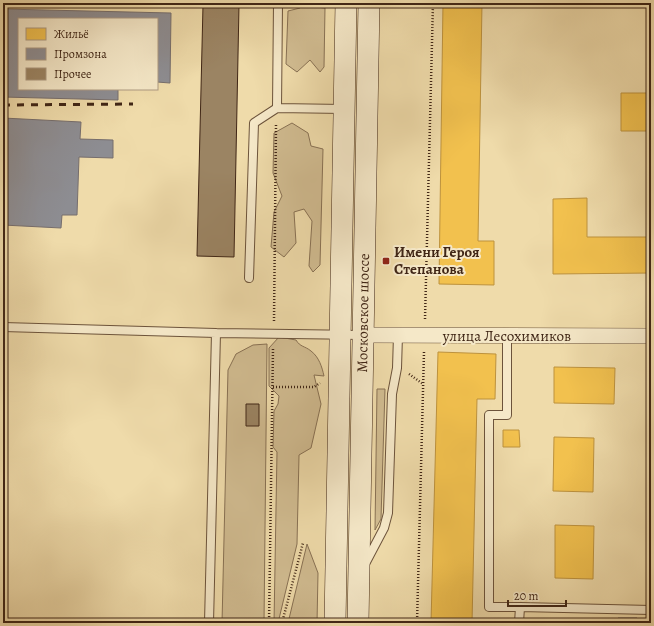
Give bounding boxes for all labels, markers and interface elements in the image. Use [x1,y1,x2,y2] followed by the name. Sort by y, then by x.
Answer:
[18,18,158,90] legend
[54,26,89,42] text: Жильё
[54,46,107,62] text: Промзона
[54,66,92,82] text: Прочее
[394,242,480,279] place label: Имени Героя Степанова
[352,253,374,373] street label: Московское шоссе
[381,256,391,266] marker: Имени Героя Степанова
[442,326,571,346] street label: улица Лесохимиков
[508,582,566,608] scale bar
[514,588,538,604] text: 20 m

